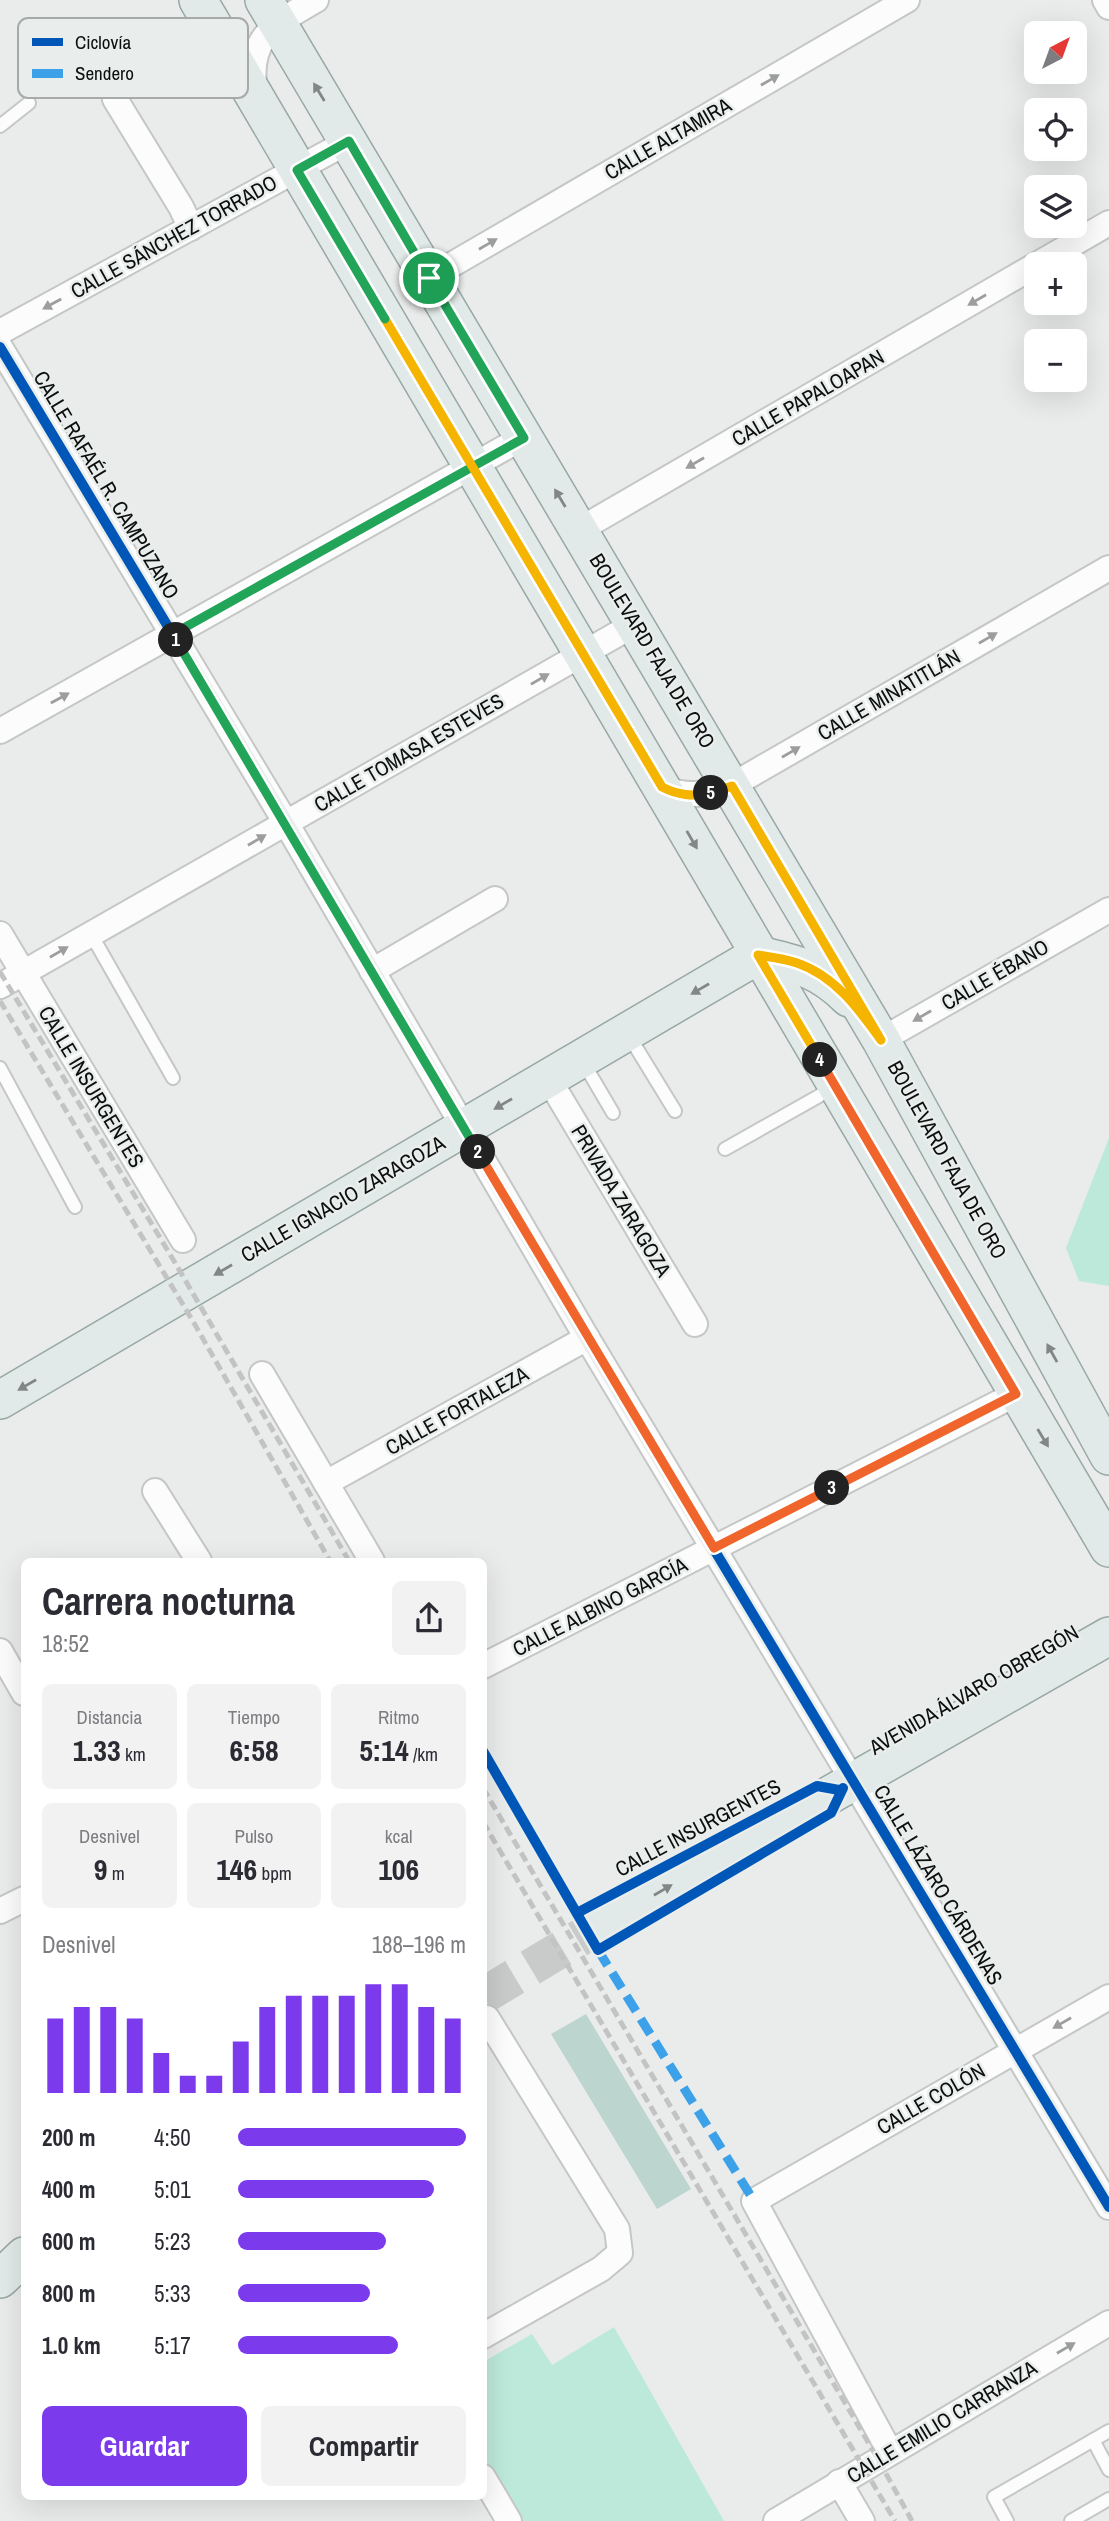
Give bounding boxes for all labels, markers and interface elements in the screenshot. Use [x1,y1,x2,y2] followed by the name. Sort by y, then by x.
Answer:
[18,18,248,98] legend
[1024,21,1087,84] north arrow
[1024,21,1087,392] map controls
[75,29,132,55] text: Ciclovía
[75,60,134,86] text: Sendero
[760,74,779,86] one-way arrow
[313,82,325,101] one-way arrow
[599,90,737,187] street label: CALLE ALTAMIRA
[1024,98,1087,161] button: locate
[65,168,282,305] street label: CALLE SÁNCHEZ TORRADO
[1024,175,1087,238] button: layers
[479,237,498,250] one-way arrow
[399,248,459,308] pin
[1024,252,1087,315] button: +
[410,259,448,297] icon: arrive
[967,293,987,305] one-way arrow
[43,298,62,310] one-way arrow
[1024,329,1087,392] button: −
[726,342,889,453] street label: CALLE PAPALOAPAN
[27,365,186,604] street label: CALLE RAFAÉL R. CAMPUZANO
[686,457,705,469] one-way arrow
[554,488,566,508] one-way arrow
[583,548,722,754] street label: BOULEVARD FAJA DE ORO
[158,622,194,658] pin: 1
[171,626,180,652] text: 1
[978,632,997,644] one-way arrow
[812,642,965,747] street label: CALLE MINATITLÁN
[530,673,550,685] one-way arrow
[308,686,509,819] street label: CALLE TOMASA ESTEVES
[50,692,69,704] one-way arrow
[781,745,800,758] one-way arrow
[694,776,728,810] pin: 5
[706,779,715,805] text: 5
[686,831,698,850] one-way arrow
[247,834,267,846] one-way arrow
[936,932,1054,1017] street label: CALLE ÉBANO
[50,946,69,958] one-way arrow
[690,983,709,996] one-way arrow
[32,1001,151,1173] street label: CALLE INSURGENTES
[912,1010,932,1022] one-way arrow
[802,1042,838,1078] pin: 4
[815,1046,824,1072] text: 4
[881,1055,1014,1264] street label: BOULEVARD FAJA DE ORO
[494,1098,513,1111] one-way arrow
[564,1119,679,1283] street label: PRIVADA ZARAGOZA
[235,1128,451,1269] street label: CALLE IGNACIO ZARAGOZA
[461,1134,496,1170] pin: 2
[473,1138,482,1164] text: 2
[213,1263,232,1276] one-way arrow
[1046,1344,1058,1363] one-way arrow
[380,1359,534,1462] street label: CALLE FORTALEZA
[17,1379,36,1391] one-way arrow
[1037,1429,1049,1448] one-way arrow
[814,1470,850,1506] pin: 3
[827,1474,836,1500] text: 3
[507,1550,693,1663] street label: CALLE ALBINO GARCÍA
[42,1576,295,1627] text: Carrera nocturna
[392,1581,466,1655] button: share
[863,1618,1084,1762] street label: AVENIDA ÁLVARO OBREGÓN
[42,1628,89,1659] text: 18:52
[76,1704,142,1730] text: Distancia
[228,1704,280,1730] text: Tiempo
[378,1704,419,1730] text: Ritmo
[73,1730,121,1770] text: 1.33
[229,1730,279,1770] text: 6:58
[359,1730,409,1770] text: 5:14
[121,1741,146,1767] text: km
[409,1741,438,1767] text: /km
[610,1772,786,1883] street label: CALLE INSURGENTES
[867,1779,1010,1990] street label: CALLE LÁZARO CÁRDENAS
[79,1823,140,1849] text: Desnivel
[235,1823,273,1849] text: Pulso
[385,1823,413,1849] text: kcal
[94,1849,108,1889] text: 9
[216,1849,257,1889] text: 146
[378,1849,419,1889] text: 106
[108,1860,125,1886] text: m
[257,1860,292,1886] text: bpm
[653,1884,672,1896] one-way arrow
[42,1929,115,1960] text: Desnivel
[372,1929,466,1960] text: 188–196 m
[1053,2017,1072,2030] one-way arrow
[871,2056,990,2141] street label: CALLE COLÓN
[42,2122,95,2153] text: 200 m
[154,2122,191,2153] text: 4:50
[42,2174,95,2205] text: 400 m
[154,2174,191,2205] text: 5:01
[42,2226,95,2257] text: 600 m
[154,2226,191,2257] text: 5:23
[42,2278,95,2309] text: 800 m
[154,2278,191,2309] text: 5:33
[42,2330,101,2361] text: 1.0 km
[154,2330,191,2361] text: 5:17
[1057,2342,1076,2355] one-way arrow
[841,2353,1043,2490] street label: CALLE EMILIO CARRANZA
[42,2406,247,2486] button: Guardar
[261,2406,466,2486] button: Compartir

